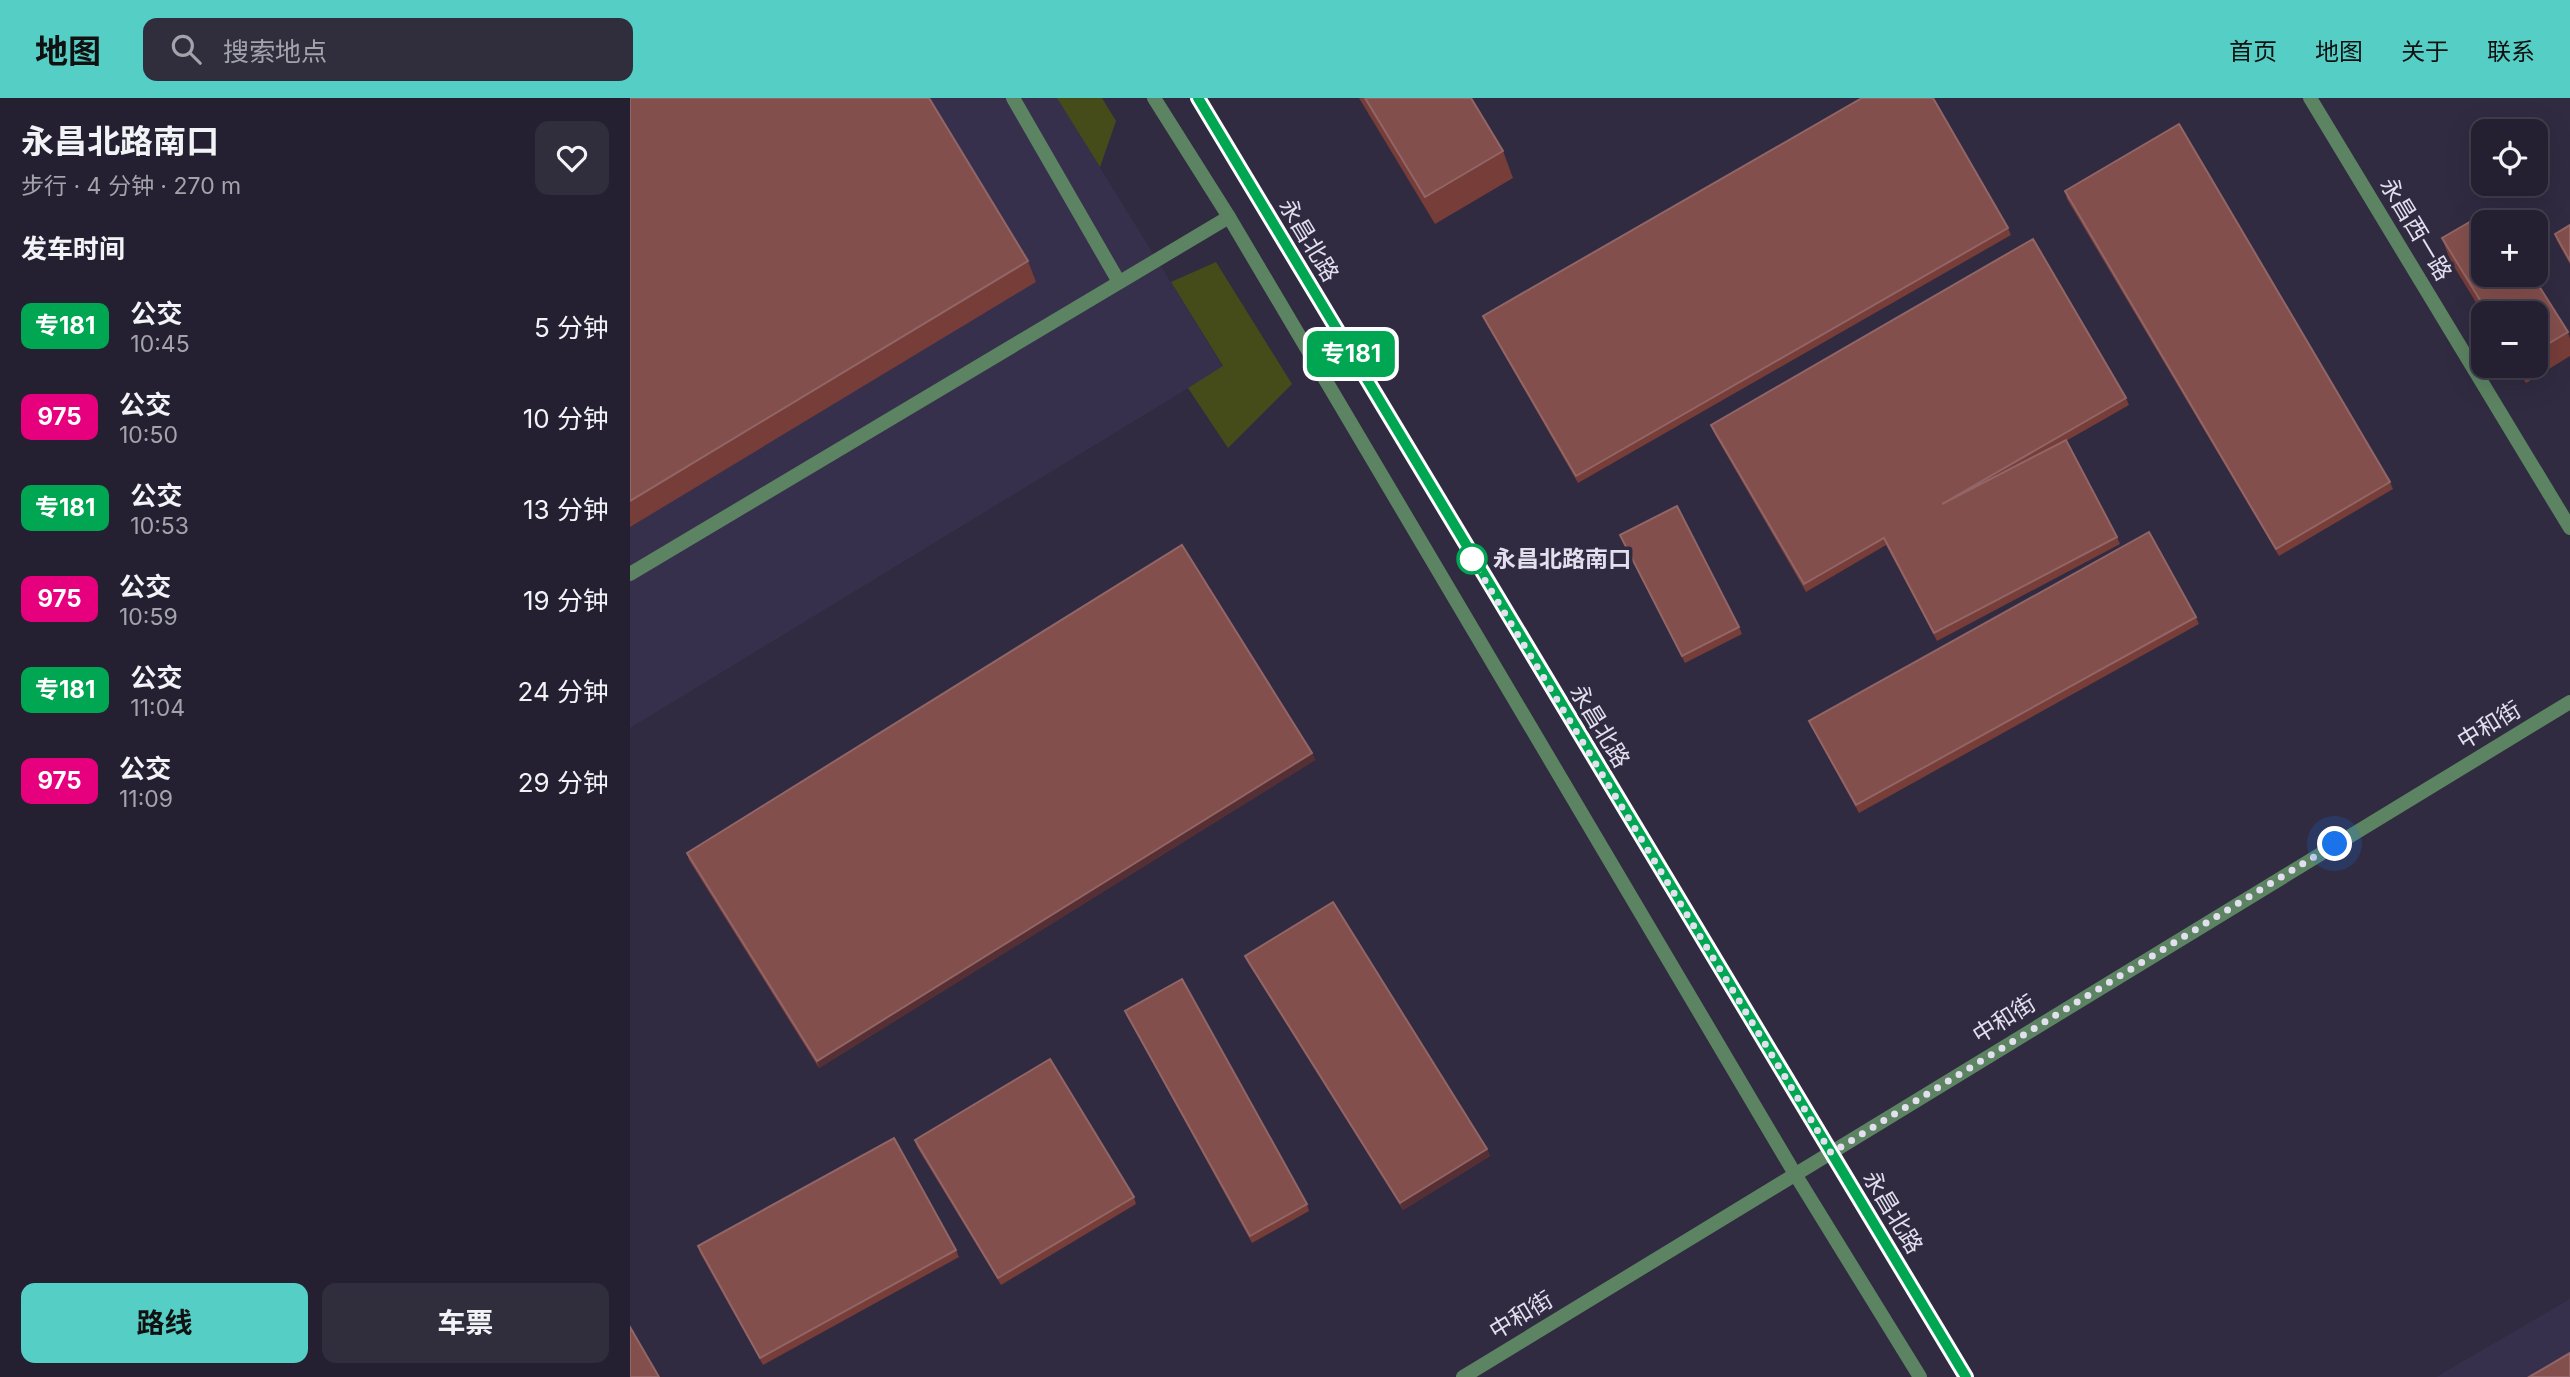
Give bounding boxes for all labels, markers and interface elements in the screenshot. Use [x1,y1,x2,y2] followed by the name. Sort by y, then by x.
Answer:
[143,18,633,81] search box
[167,30,205,68] icon: search
[35,31,101,71] text: 地图
[223,36,327,67] text: 搜索地点
[2229,37,2277,66] text: 首页
[2315,37,2363,66] text: 地图
[2401,37,2449,66] text: 关于
[2487,37,2535,66] text: 联系
[2471,119,2548,378] map controls
[2471,119,2548,196] button: locate
[21,121,219,161] text: 永昌北路南口
[535,121,609,195] button: heart
[21,172,241,200] text: 步行 · 4 分钟 · 270 m
[2374,173,2458,285] street label: 永昌西一路
[1273,193,1345,287] street label: 永昌北路
[2471,210,2548,287] button: +
[21,233,125,264] text: 发车时间
[130,298,182,329] text: 公交
[2471,301,2548,378] button: −
[35,311,95,340] text: 专181
[534,312,609,343] text: 5 分钟
[130,330,190,358] text: 10:45
[1302,331,1400,377] line badge: 专181
[1321,339,1381,368] text: 专181
[119,389,171,420] text: 公交
[37,402,82,431] text: 975
[523,403,609,434] text: 10 分钟
[119,421,178,449] text: 10:50
[130,480,182,511] text: 公交
[35,493,95,522] text: 专181
[523,494,609,525] text: 13 分钟
[130,512,189,540] text: 10:53
[1457,544,1487,574] marker: 永昌北路南口
[1493,545,1631,573] place label: 永昌北路南口
[119,571,171,602] text: 公交
[37,584,82,613] text: 975
[523,585,609,616] text: 19 分钟
[119,603,178,631] text: 10:59
[130,662,182,693] text: 公交
[35,675,95,704] text: 专181
[517,676,609,707] text: 24 分钟
[1564,679,1636,773] street label: 永昌北路
[130,694,185,722] text: 11:04
[2452,695,2526,755] street label: 中和街
[119,753,171,784] text: 公交
[37,766,82,795] text: 975
[518,767,609,798] text: 29 分钟
[119,785,173,813] text: 11:09
[2317,826,2352,861] your location
[1967,989,2041,1049] street label: 中和街
[1857,1165,1929,1259] street label: 永昌北路
[21,1283,308,1363] button: 路线
[322,1283,609,1363] button: 车票
[1484,1285,1558,1345] street label: 中和街

